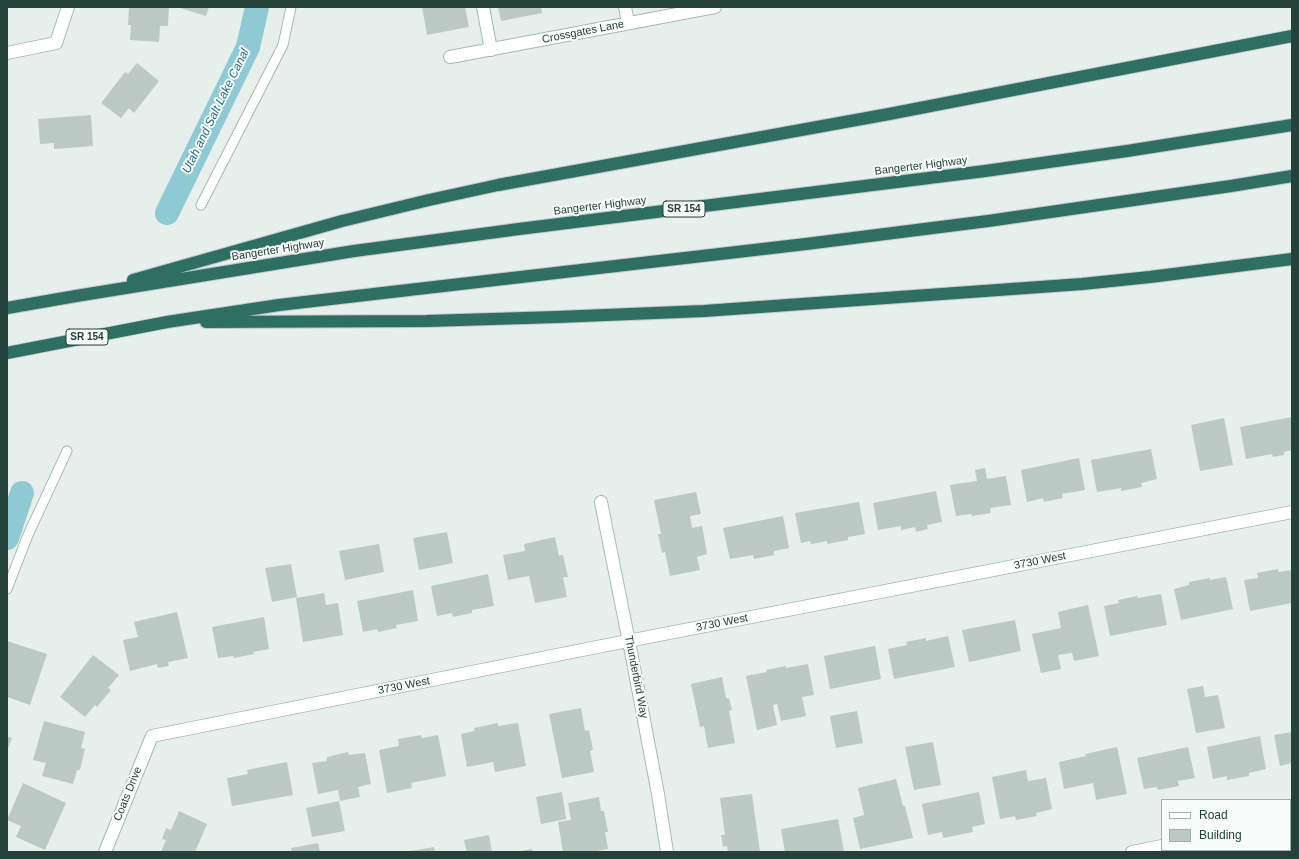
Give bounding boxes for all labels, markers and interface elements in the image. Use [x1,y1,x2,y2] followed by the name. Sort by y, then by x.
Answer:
[541,18,625,46] street label: Crossgates Lane
[180,46,252,176] water label: Utah and Salt Lake Canal
[874,154,968,178] street label: Bangerter Highway
[553,194,647,218] street label: Bangerter Highway
[663,201,705,217] road number: SR 154
[231,236,325,264] street label: Bangerter Highway
[66,329,108,345] road number: SR 154
[1013,550,1067,572] street label: 3730 West
[695,612,749,634] street label: 3730 West
[622,635,650,719] street label: Thunderbird Way
[377,675,431,697] street label: 3730 West
[111,765,145,823] street label: Coats Drive
[1161,799,1291,851] legend
[1199,808,1228,822] text: Road
[1199,828,1242,842] text: Building

